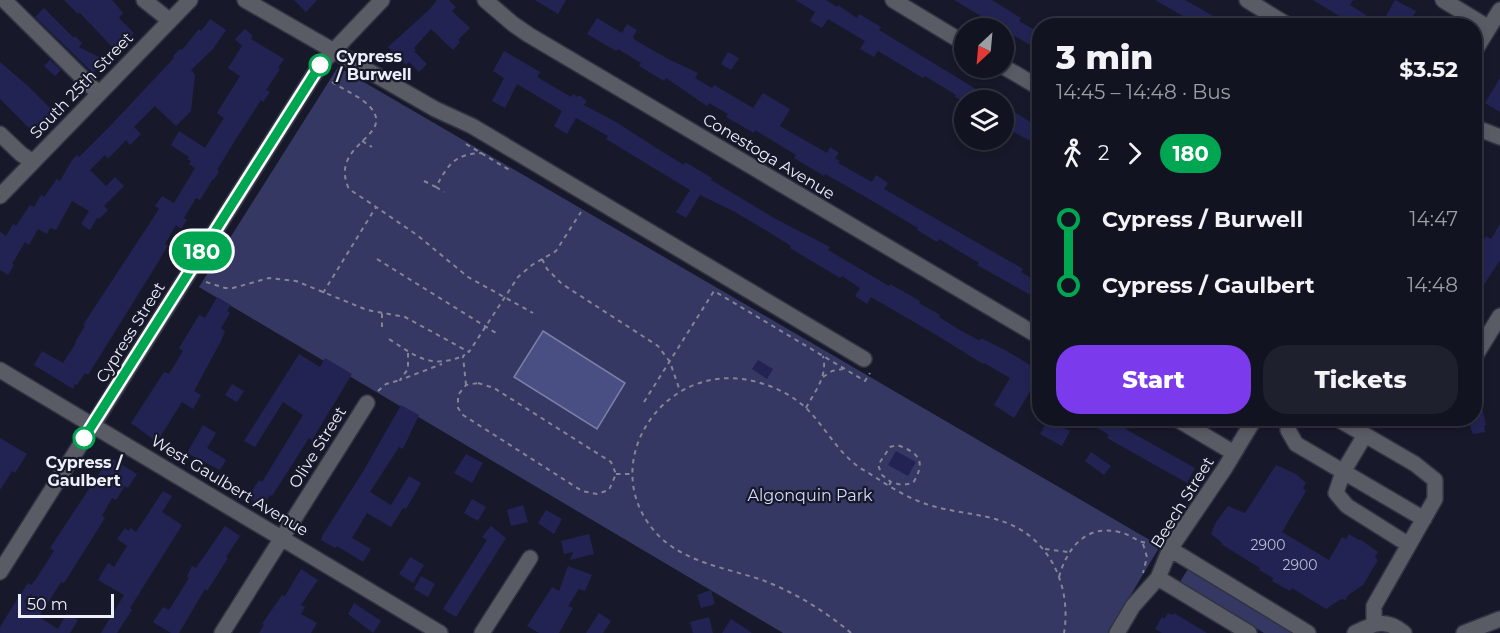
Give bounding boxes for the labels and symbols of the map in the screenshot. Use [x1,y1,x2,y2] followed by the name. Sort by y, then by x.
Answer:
[954,18,1014,78] north arrow
[26,28,137,142] street label: South 25th Street
[335,47,412,84] place label: Cypress / Burwell
[309,54,331,76] marker: Cypress / Burwell
[699,110,838,203] street label: Conestoga Avenue
[168,232,236,270] line badge: 180
[92,278,169,386] street label: Cypress Street
[285,403,350,492] street label: Olive Street
[73,427,95,449] marker: Cypress / Gaulbert
[148,431,312,540] street label: West Gaulbert Avenue
[46,453,123,490] place label: Cypress / Gaulbert
[1147,453,1218,551] street label: Beech Street
[747,486,873,505] park label: Algonquin Park
[1250,536,1286,554] house number: 2900
[1282,556,1318,574] house number: 2900
[18,591,114,618] scale bar

